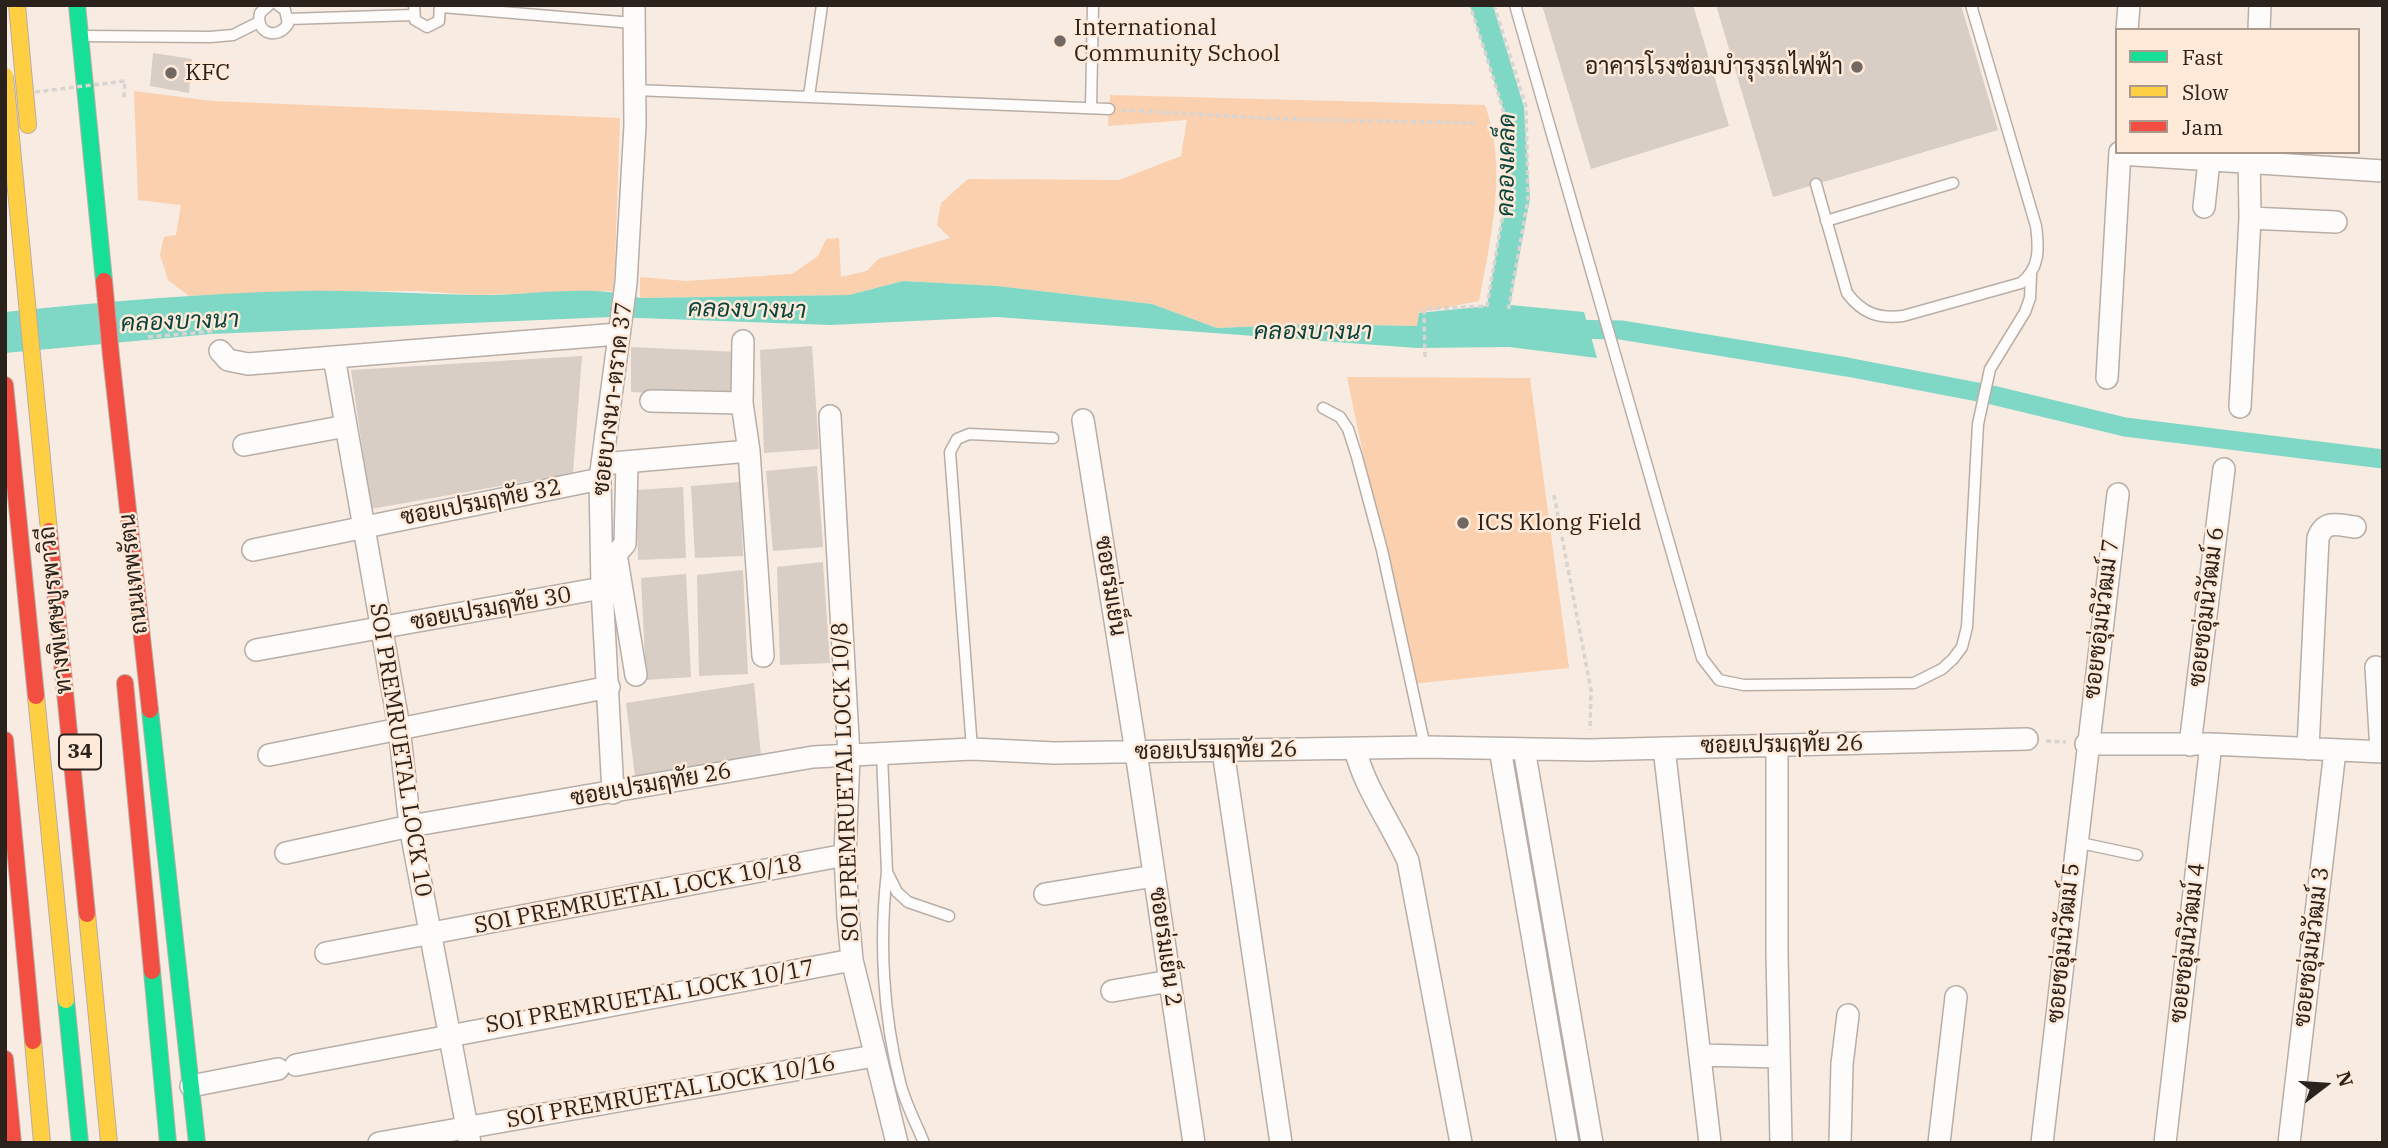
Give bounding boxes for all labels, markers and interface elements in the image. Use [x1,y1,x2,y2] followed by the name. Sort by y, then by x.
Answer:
[1074,14,1280,68] place label: International Community School
[2115,28,2360,154] legend
[1052,33,1068,49] marker: International Community School
[2182,43,2223,71] text: Fast
[1585,53,1843,81] place label: อาคารโรงซ่อมบำรุงรถไฟฟ้า
[185,59,230,87] place label: KFC
[1849,59,1865,75] marker: อาคารโรงซ่อมบำรุงรถไฟฟ้า
[163,65,179,81] marker: KFC
[2182,78,2229,106] text: Slow
[1492,113,1522,217] water label: คลองเคล็ด
[2182,113,2223,141] text: Jam
[688,295,806,325] water label: คลองบางนา
[587,301,639,497] street label: ซอยบางนา-ตราด 37
[120,306,240,338] water label: คลองบางนา
[1254,318,1372,346] water label: คลองบางนา
[398,474,564,532] street label: ซอยเปรมฤทัย 32
[1477,509,1642,537] place label: ICS Klong Field
[114,512,154,636] street label: ถนนเทพรัตน
[1455,515,1471,531] marker: ICS Klong Field
[33,525,79,695] street label: ทางพิเศษบูรพาวิถี
[2183,525,2231,689] street label: ซอยชอุ่มนิวัฒม์ 6
[1088,534,1132,638] street label: ซอยร่มเย็น
[2078,537,2126,701] street label: ซอยชอุ่มนิวัฒม์ 7
[408,581,574,637] street label: ซอยเปรมฤทัย 30
[363,601,437,899] street label: SOI PREMRUETAL LOCK 10
[827,622,865,942] street label: SOI PREMRUETAL LOCK 10/8
[1700,730,1864,760] street label: ซอยเปรมฤทัย 26
[59,734,101,770] road number: 34
[1134,736,1298,766] street label: ซอยเปรมฤทัย 26
[568,757,734,813] street label: ซอยเปรมฤทัย 26
[472,850,804,940] street label: SOI PREMRUETAL LOCK 10/18
[2042,861,2086,1025] street label: ซอยชอุ่มนิวัฒม์ 5
[2164,861,2212,1025] street label: ซอยชอุ่มนิวัฒม์ 4
[2288,865,2336,1029] street label: ซอยชอุ่มนิวัฒม์ 3
[1143,886,1187,1008] street label: ซอยร่มเย็น 2
[483,954,817,1040] street label: SOI PREMRUETAL LOCK 10/17
[504,1049,838,1135] street label: SOI PREMRUETAL LOCK 10/16
[2290,1050,2360,1120] north arrow
[2331,1068,2359,1090] text: N

